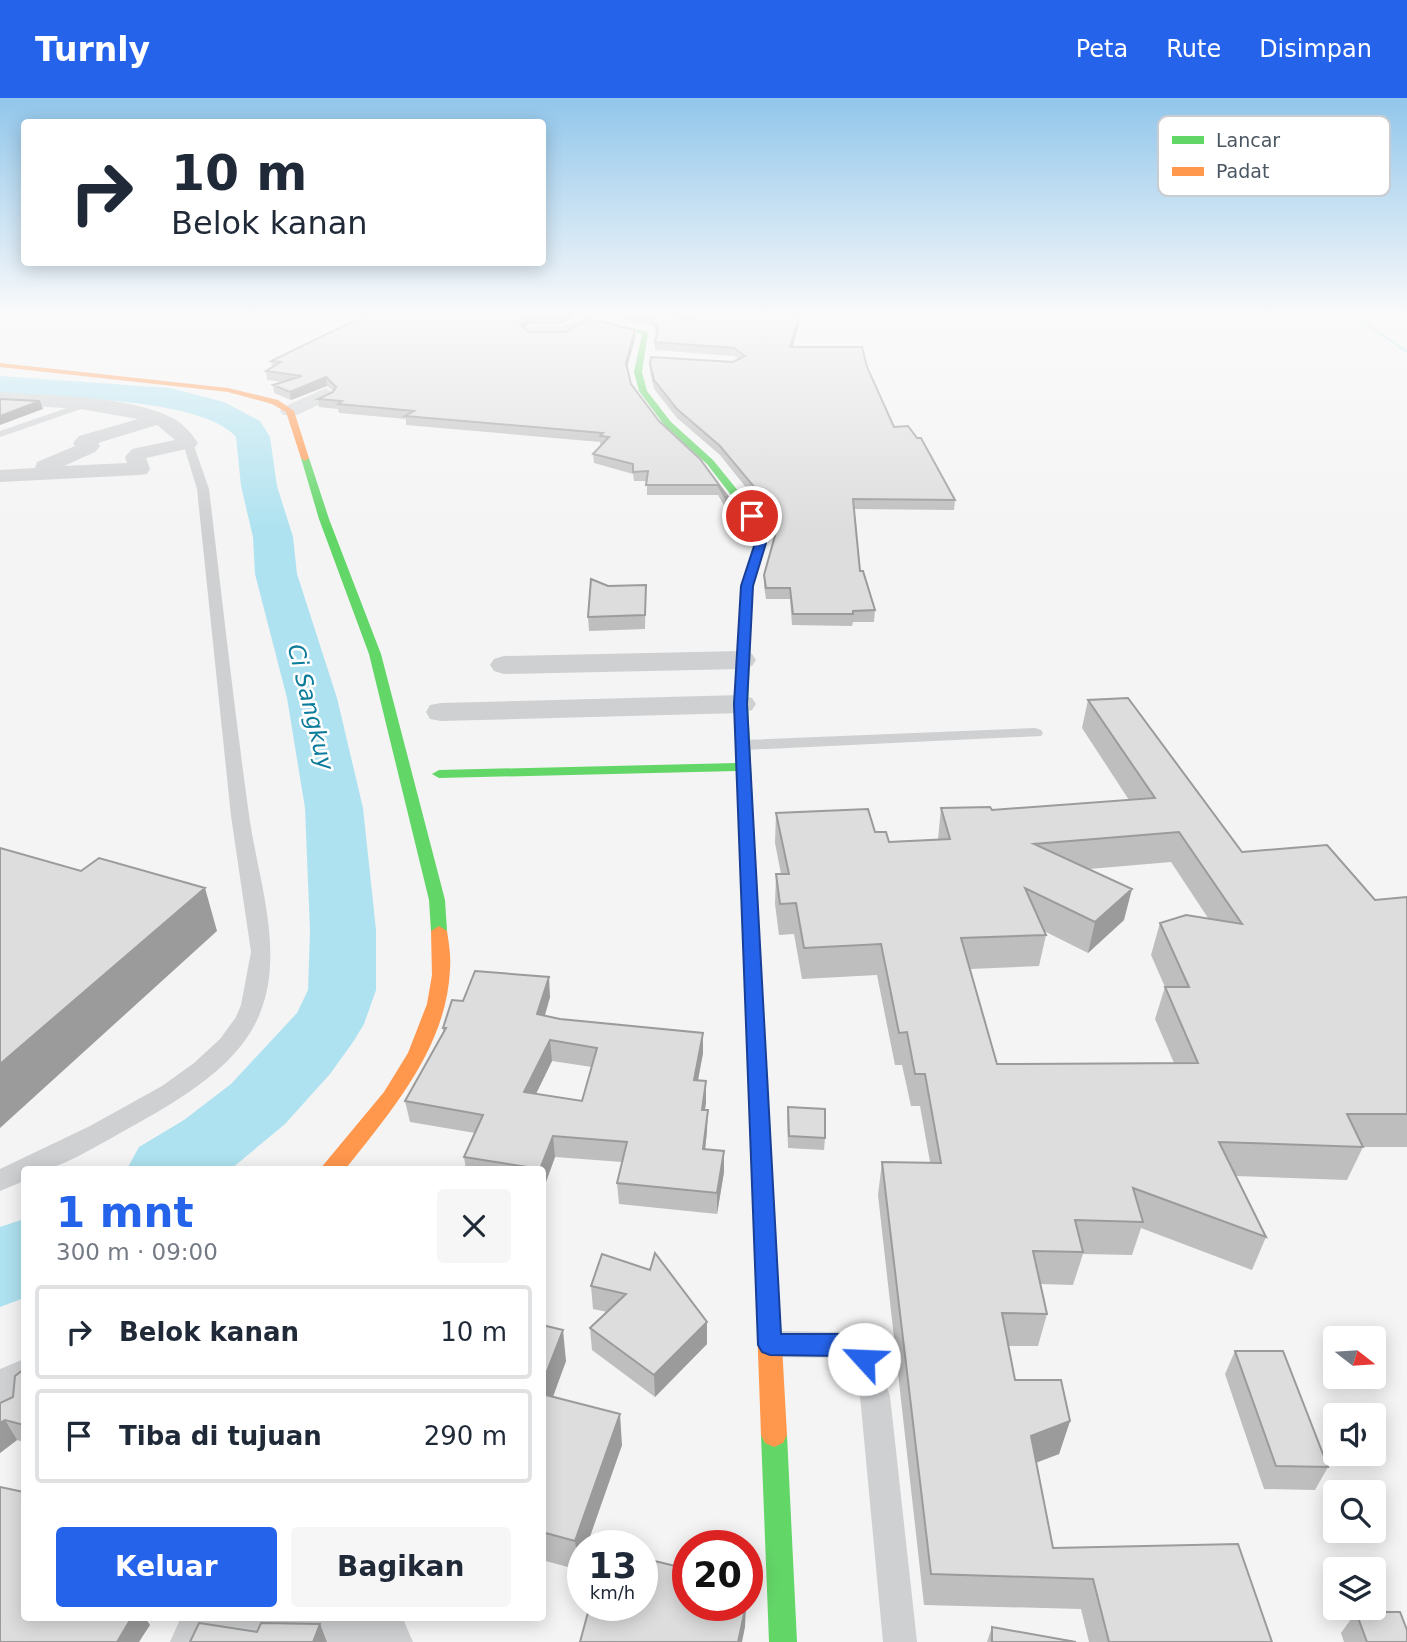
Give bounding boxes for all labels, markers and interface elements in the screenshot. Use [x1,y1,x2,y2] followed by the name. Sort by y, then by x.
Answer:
[35,30,150,69] text: Turnly
[1076,35,1128,63] text: Peta
[1166,35,1221,63] text: Rute
[1259,35,1372,63] text: Disimpan
[1158,116,1390,196] legend
[1216,129,1280,151] text: Lancar
[171,145,307,202] text: 10 m
[56,147,147,238] icon: right
[1216,160,1269,182] text: Padat
[171,204,368,242] text: Belok kanan
[722,486,782,546] pin
[733,497,771,535] icon: arrive
[283,641,339,773] water label: Ci Sangkuy
[56,1188,194,1237] text: 1 mnt
[437,1189,511,1263] button: close
[56,1239,218,1265] text: 300 m · 09:00
[60,1313,98,1351] icon: right
[119,1317,299,1347] text: Belok kanan
[440,1317,507,1347] text: 10 m
[827,1322,901,1396] position arrow
[1323,1326,1386,1390] north arrow
[1323,1326,1386,1620] map controls
[1323,1403,1386,1466] button: sound
[60,1417,98,1455] icon: arrive
[119,1421,322,1451] text: Tiba di tujuan
[424,1421,507,1451] text: 290 m
[1323,1480,1386,1543] button: search
[56,1527,277,1607] button: Keluar
[291,1527,511,1607] button: Bagikan
[672,1530,763,1621] speed limit sign: 20
[588,1546,637,1586] text: 13
[1323,1557,1386,1620] button: layers
[590,1582,635,1603] text: km/h

